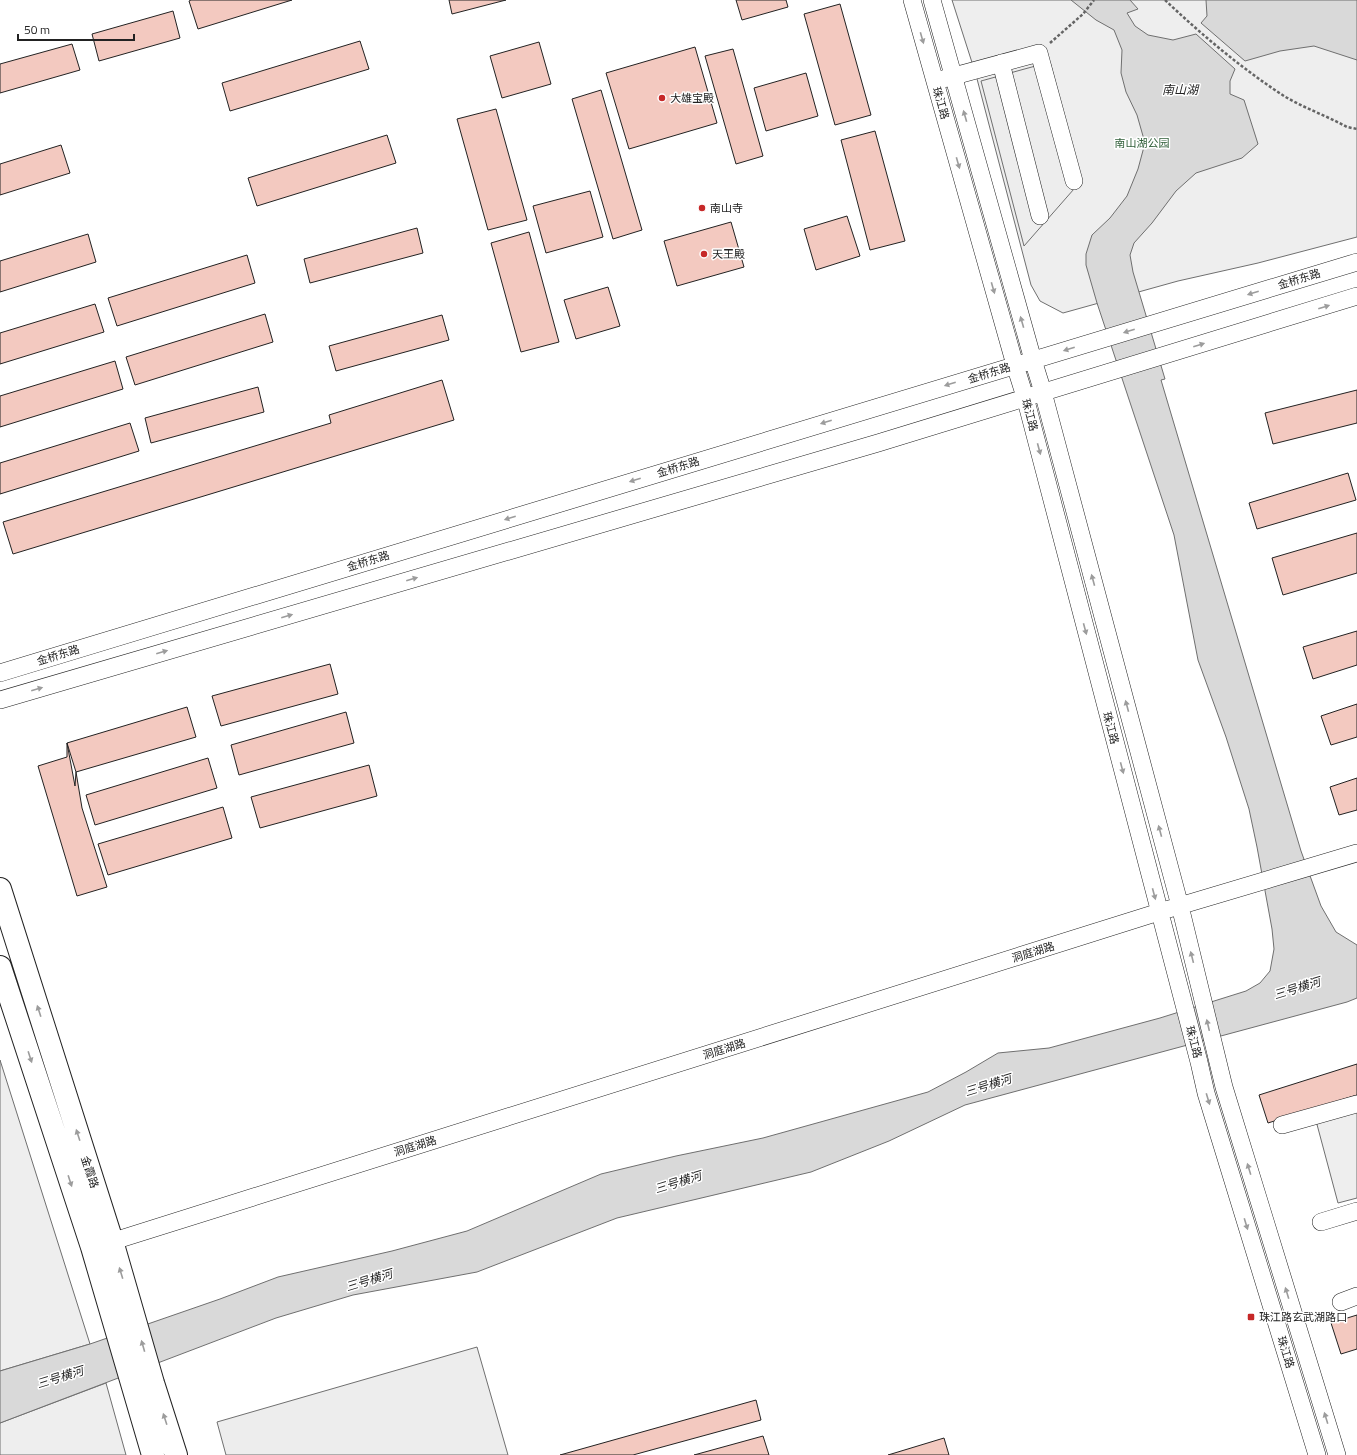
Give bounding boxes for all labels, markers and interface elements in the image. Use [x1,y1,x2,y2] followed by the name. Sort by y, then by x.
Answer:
[18,16,134,42] scale bar
[24,20,50,39] text: 50 m
[919,32,925,44] one-way arrow
[1162,80,1200,99] water label: 南山湖
[929,85,953,121] street label: 珠江路
[670,90,714,106] place label: 大雄宝殿
[657,93,667,103] marker: 大雄宝殿
[962,110,968,122] one-way arrow
[1115,135,1170,151] park label: 南山湖公园
[955,156,961,169] one-way arrow
[710,200,743,216] place label: 南山寺
[697,203,707,213] marker: 南山寺
[712,246,745,262] place label: 天王殿
[699,249,709,259] marker: 天王殿
[1276,265,1322,293] street label: 金桥东路
[990,282,996,294] one-way arrow
[1246,290,1258,296] one-way arrow
[1318,304,1330,310] one-way arrow
[1019,316,1025,328] one-way arrow
[1122,328,1134,334] one-way arrow
[1194,342,1206,348] one-way arrow
[1063,346,1075,352] one-way arrow
[966,359,1012,387] street label: 金桥东路
[944,381,956,387] one-way arrow
[1018,397,1042,433] street label: 珠江路
[820,419,832,425] one-way arrow
[1036,443,1042,455] one-way arrow
[655,453,701,481] street label: 金桥东路
[628,477,640,483] one-way arrow
[504,515,516,521] one-way arrow
[345,547,391,575] street label: 金桥东路
[1090,574,1096,586] one-way arrow
[406,576,418,582] one-way arrow
[281,613,293,619] one-way arrow
[1083,622,1089,635] one-way arrow
[35,641,81,669] street label: 金桥东路
[156,649,168,655] one-way arrow
[32,686,44,692] one-way arrow
[1123,700,1129,712] one-way arrow
[1099,710,1123,746] street label: 珠江路
[1119,762,1125,774] one-way arrow
[1157,825,1163,837] one-way arrow
[1152,888,1158,900] one-way arrow
[1010,938,1056,966] street label: 洞庭湖路
[1189,951,1195,964] one-way arrow
[1271,971,1325,1004] water label: 三号横河
[36,1005,42,1017] one-way arrow
[1205,1019,1211,1031] one-way arrow
[1182,1024,1206,1060] street label: 珠江路
[701,1035,747,1063] street label: 洞庭湖路
[27,1052,33,1064] one-way arrow
[962,1068,1016,1101] water label: 三号横河
[1205,1094,1211,1106] one-way arrow
[75,1129,81,1141] one-way arrow
[392,1132,438,1160] street label: 洞庭湖路
[77,1154,103,1190] street label: 金霞路
[1246,1163,1252,1175] one-way arrow
[652,1165,706,1198] water label: 三号横河
[68,1175,74,1187] one-way arrow
[1243,1218,1249,1230] one-way arrow
[343,1263,397,1296] water label: 三号横河
[118,1266,124,1278] one-way arrow
[1284,1287,1290,1299] one-way arrow
[1259,1309,1347,1325] place label: 珠江路玄武湖路口
[1246,1312,1256,1322] marker: 珠江路玄武湖路口
[1274,1334,1298,1370] street label: 珠江路
[140,1340,146,1352] one-way arrow
[34,1360,88,1393] water label: 三号横河
[1323,1411,1329,1423] one-way arrow
[162,1412,168,1424] one-way arrow

